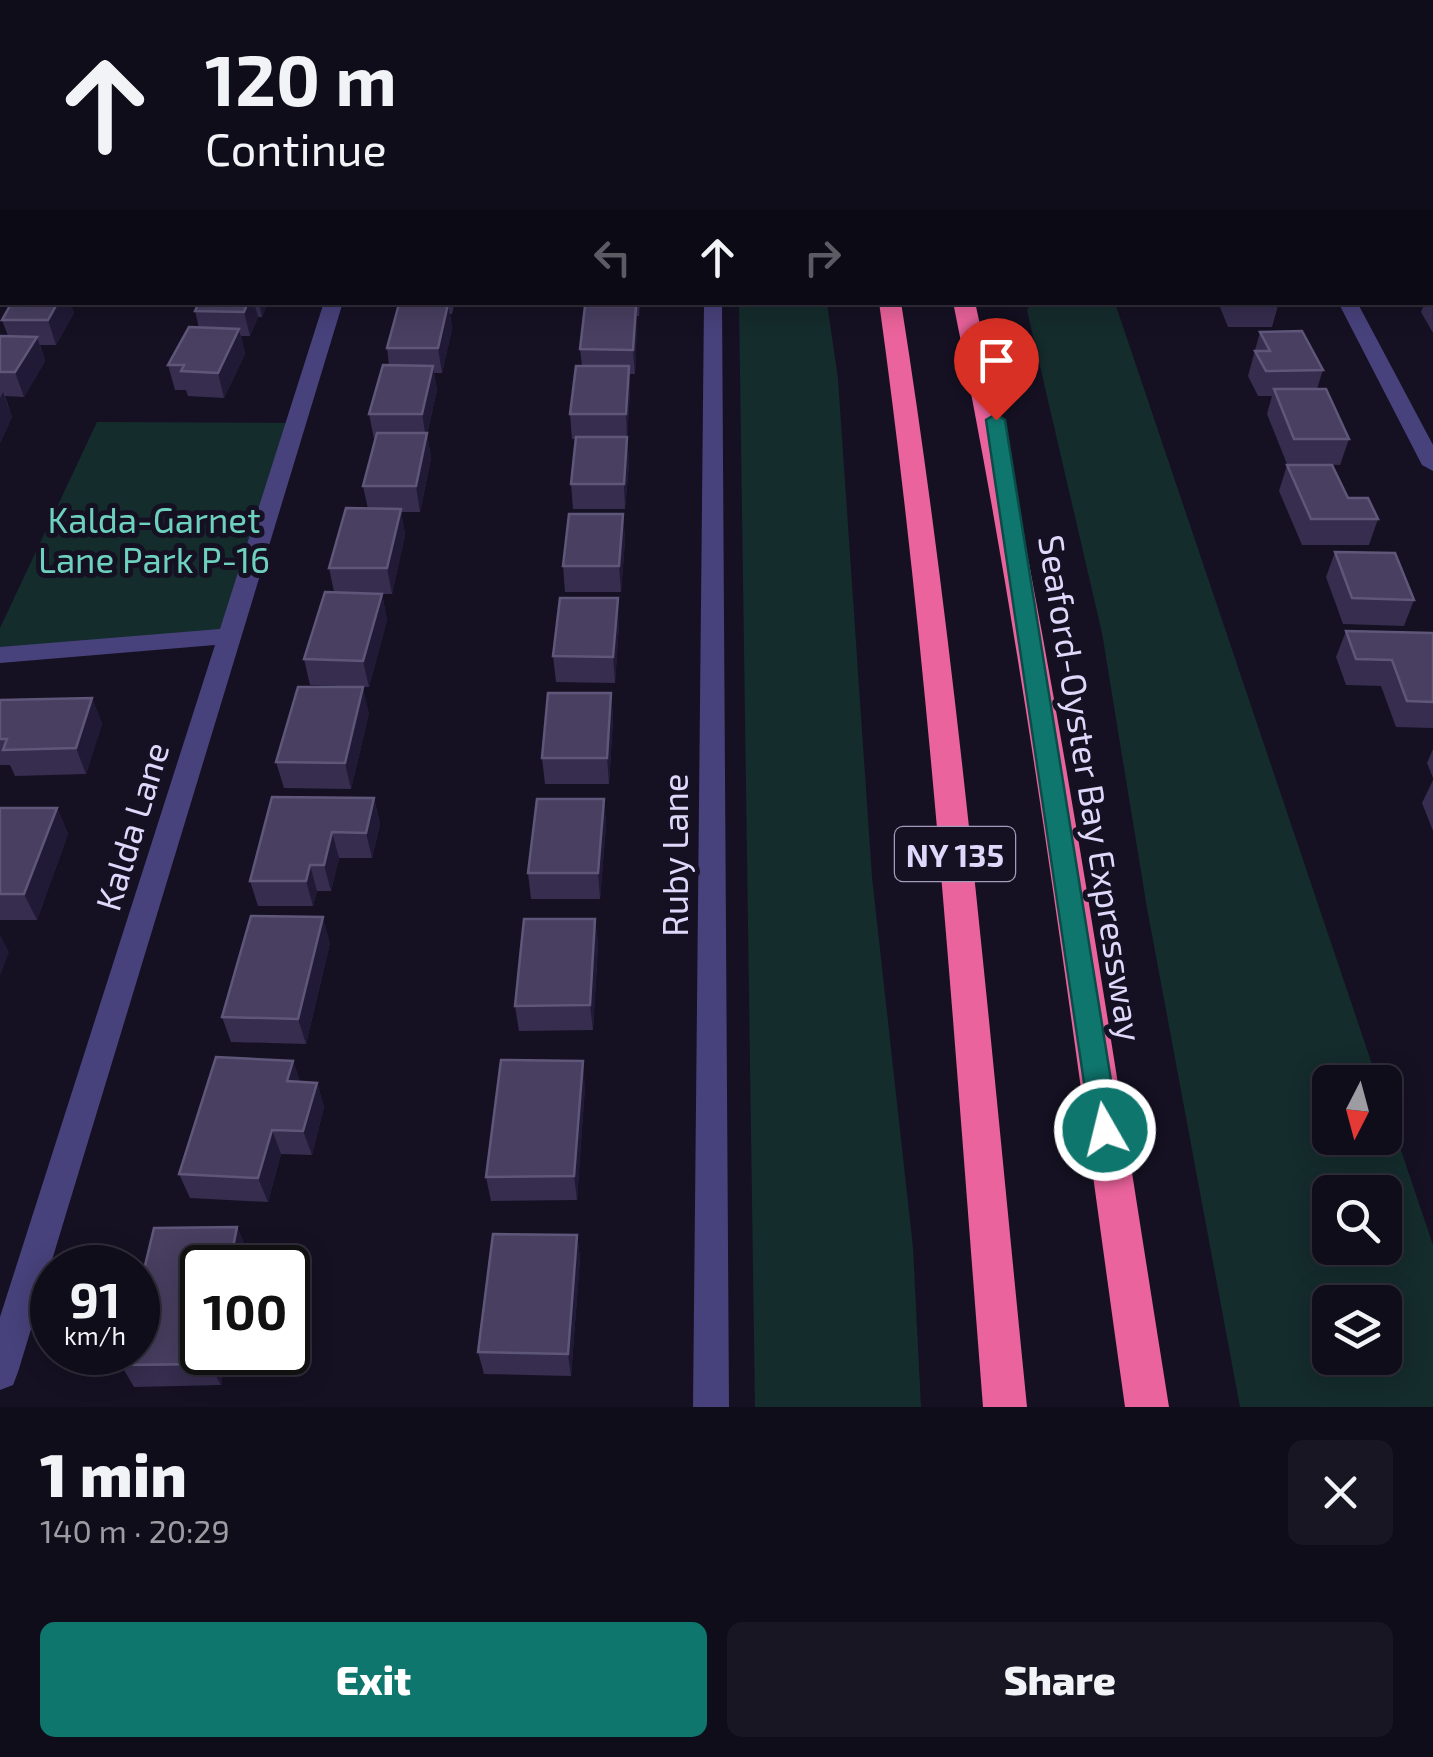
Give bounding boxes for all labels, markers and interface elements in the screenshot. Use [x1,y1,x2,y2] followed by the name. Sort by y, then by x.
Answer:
[205,36,397,120] text: 120 m
[40,40,170,170] icon: ahead
[205,121,387,175] text: Continue
[585,230,640,285] icon: left
[690,230,745,285] icon: ahead
[795,230,850,285] icon: right
[954,318,1039,421] pin
[969,333,1024,388] icon: arrive
[38,498,270,580] park label: Kalda-Garnet Lane Park P-16
[1031,532,1153,1044] street label: Seaford-Oyster Bay Expressway
[86,737,176,915] street label: Kalda Lane
[653,773,695,937] street label: Ruby Lane
[895,827,1015,881] road number: NY 135
[1312,1065,1402,1155] north arrow
[1312,1065,1402,1375] map controls
[1053,1078,1157,1182] position arrow
[1312,1175,1402,1265] button: search
[180,1245,310,1375] speed limit sign: 100
[69,1268,121,1328] text: 91
[1312,1285,1402,1375] button: layers
[64,1320,126,1350] text: km/h
[40,1437,187,1509] text: 1 min
[1288,1440,1393,1545] button: close
[40,1511,230,1549] text: 140 m · 20:29
[40,1622,707,1737] button: Exit
[727,1622,1393,1737] button: Share

